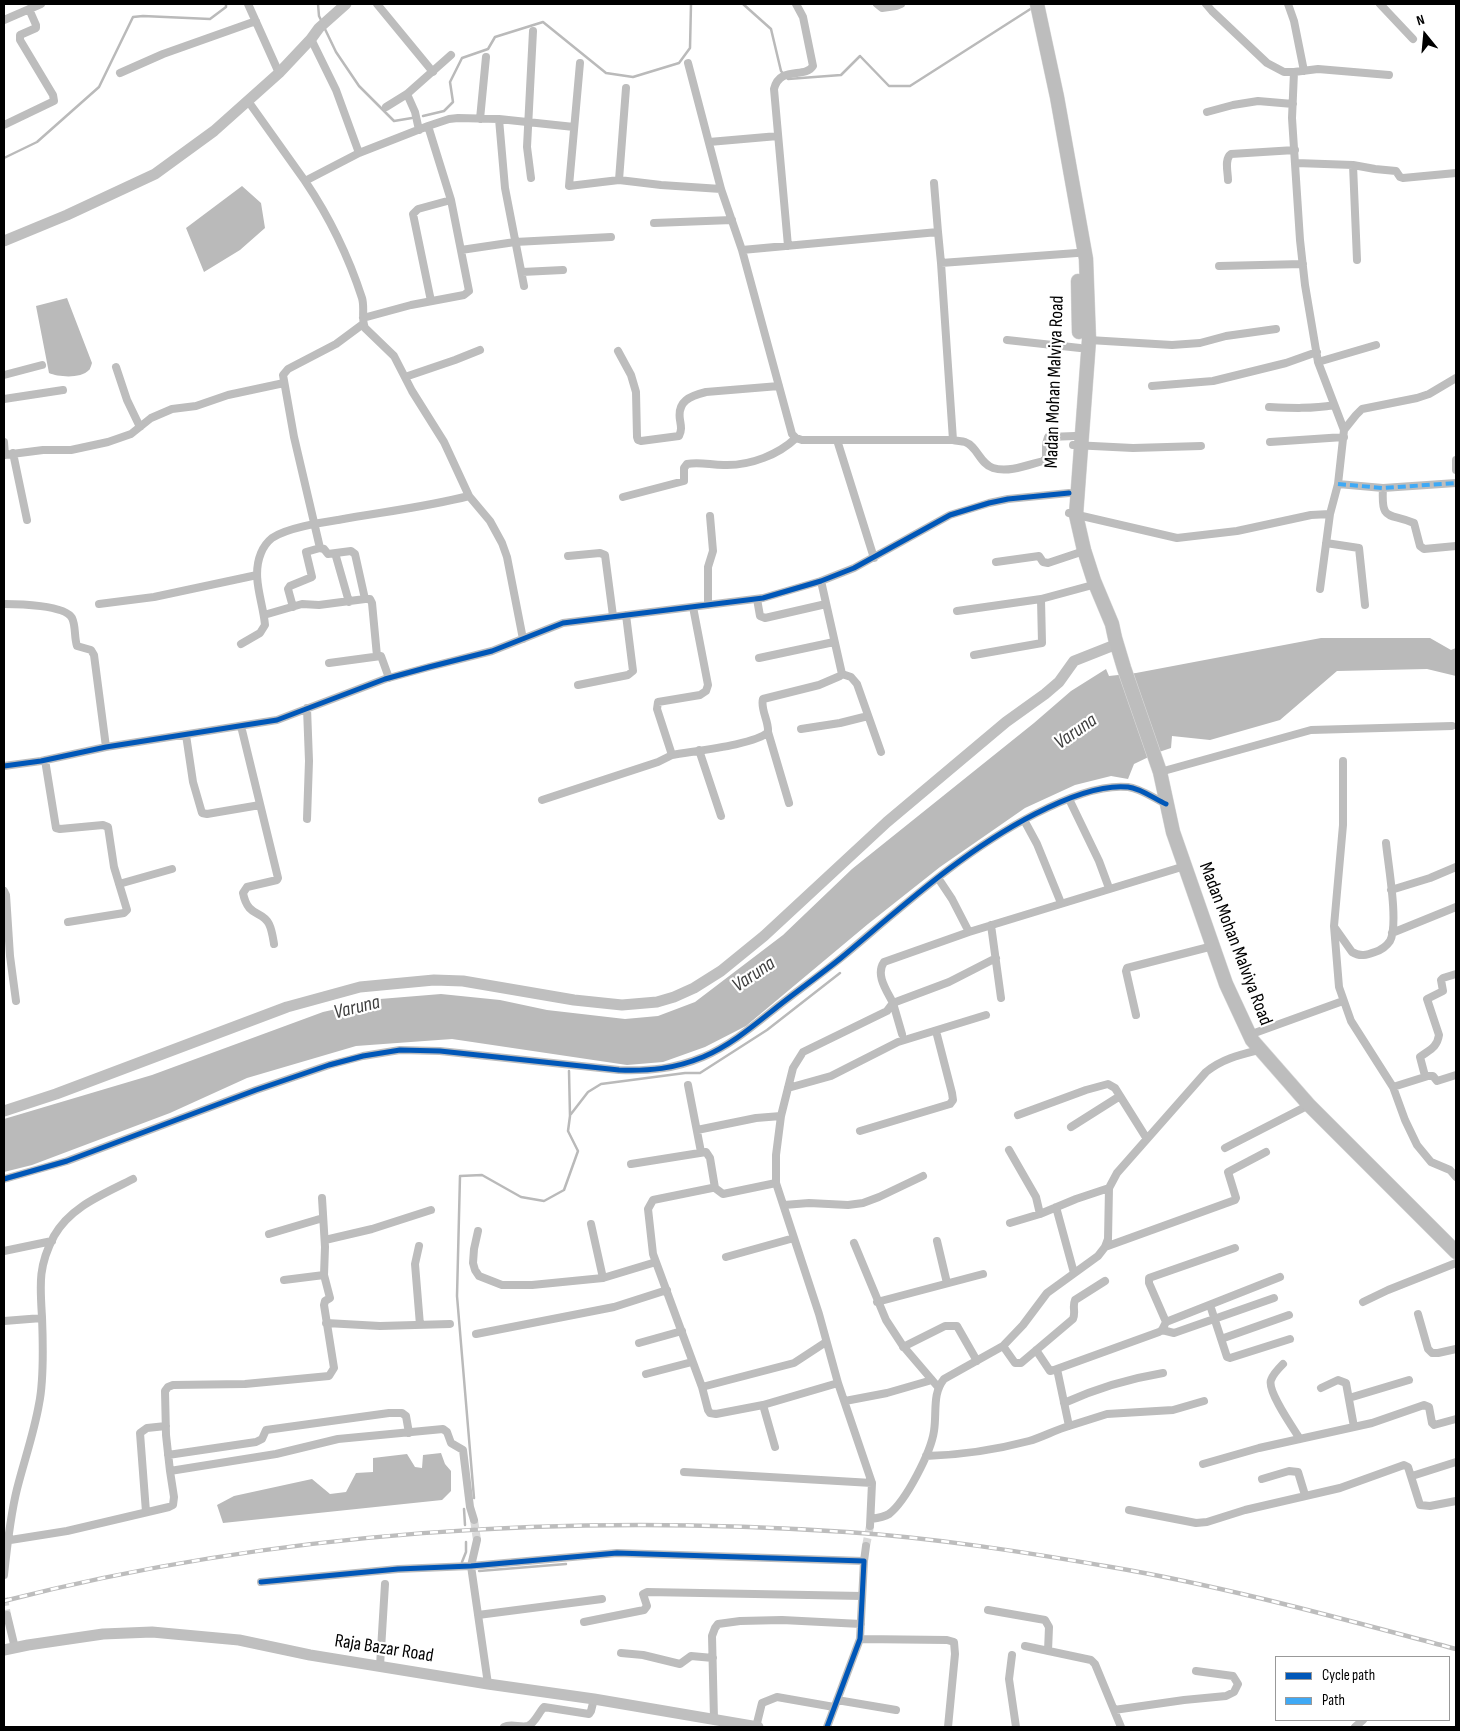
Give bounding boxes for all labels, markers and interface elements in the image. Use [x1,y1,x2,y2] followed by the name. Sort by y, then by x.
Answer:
[1400,10,1450,60] north arrow
[1414,11,1427,29] text: N
[1041,295,1069,469] street label: Madan Mohan Malviya Road
[1050,709,1102,755] water label: Varuna
[1193,859,1277,1029] street label: Madan Mohan Malviya Road
[728,952,780,998] water label: Varuna
[331,991,383,1025] water label: Varuna
[333,1630,435,1668] street label: Raja Bazar Road
[1275,1656,1450,1721] legend
[1322,1666,1375,1685] text: Cycle path
[1322,1691,1345,1710] text: Path

